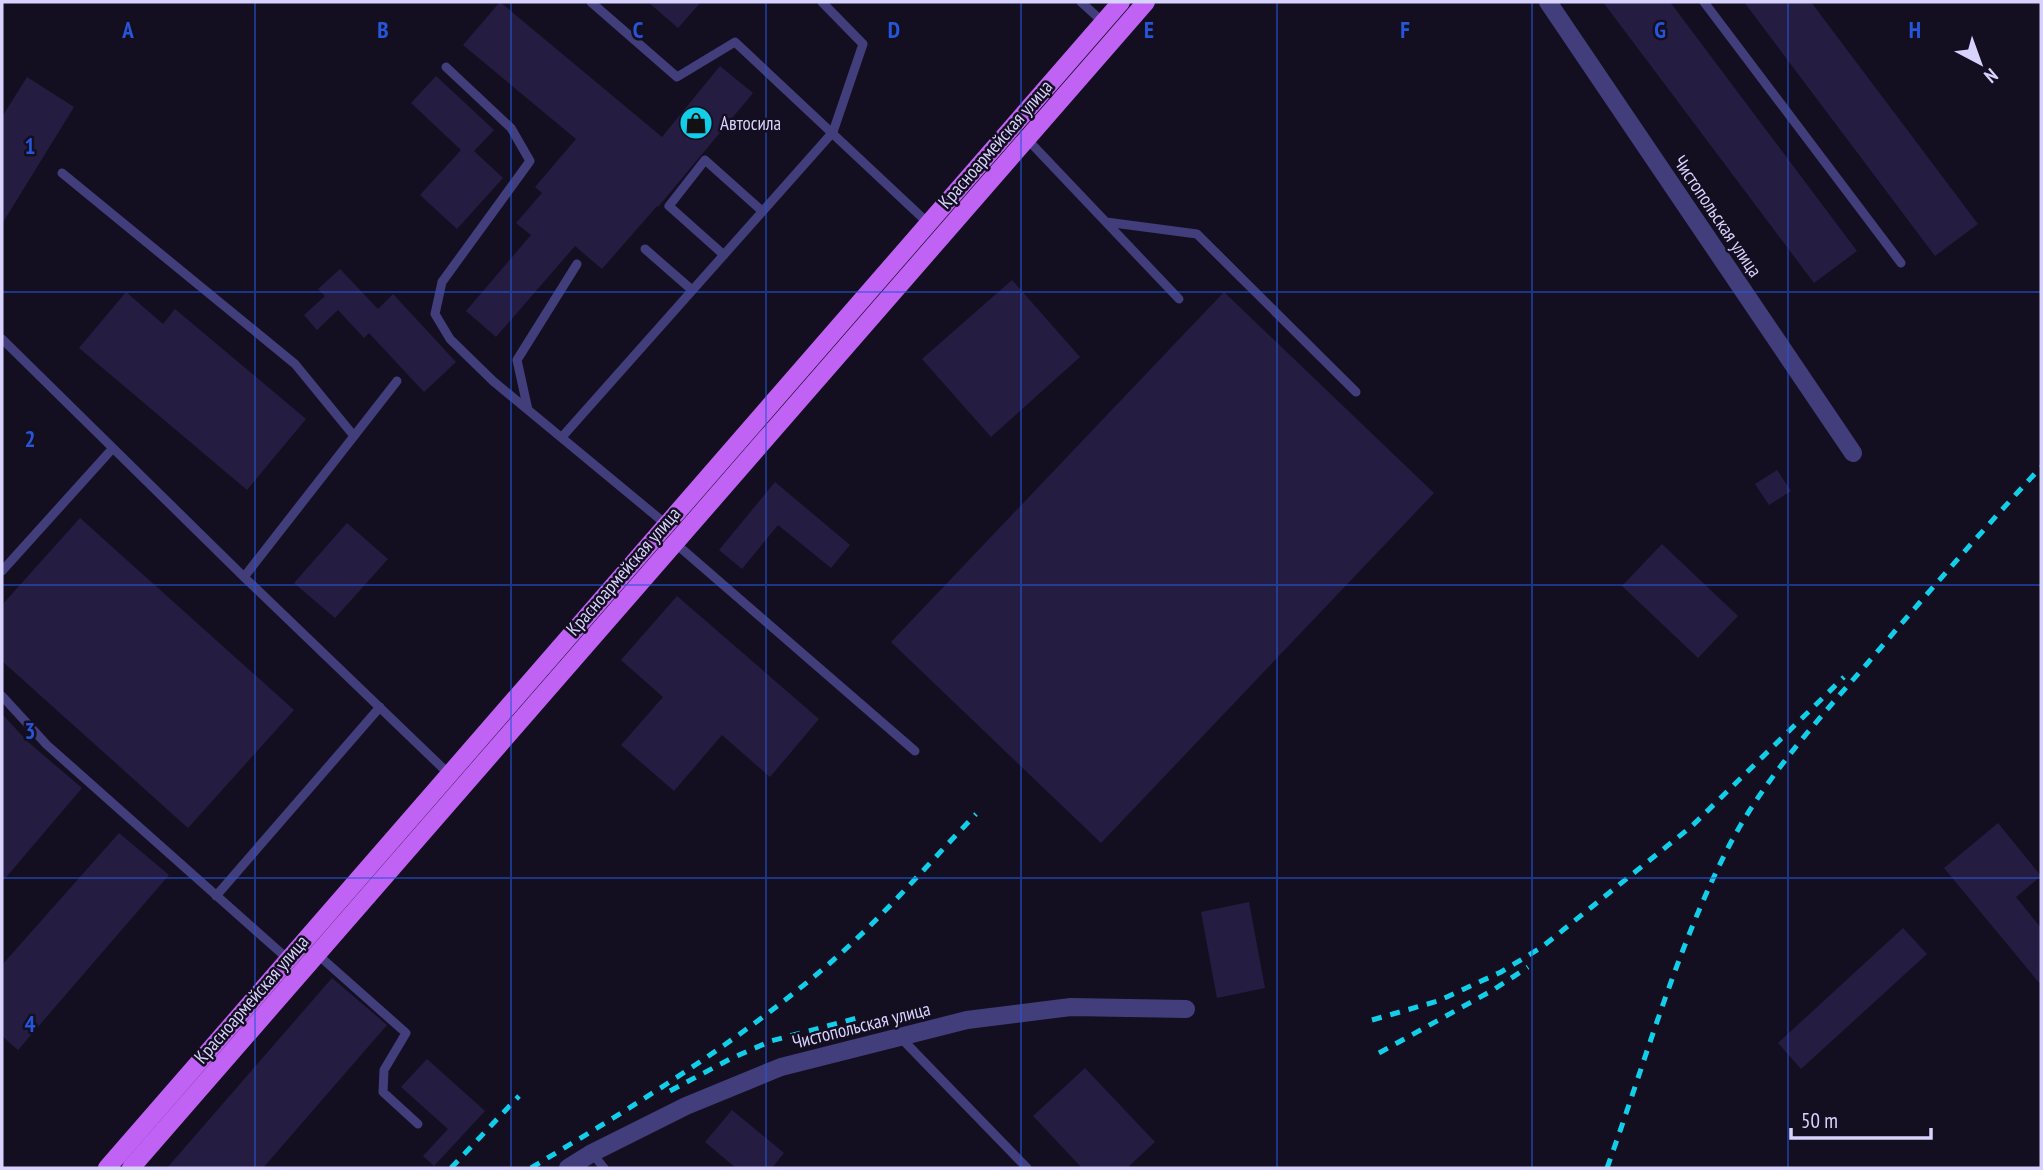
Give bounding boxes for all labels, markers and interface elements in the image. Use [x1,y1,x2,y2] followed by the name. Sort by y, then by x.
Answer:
[121,15,134,44] text: A
[377,15,389,44] text: B
[633,15,644,44] text: C
[888,15,900,44] text: D
[1144,15,1154,44] text: E
[1400,15,1410,44] text: F
[1654,15,1666,44] text: G
[1909,15,1921,44] text: H
[1945,28,2015,98] north arrow
[1979,63,2003,88] text: N
[933,75,1057,213] street label: Красноармейская улица
[677,104,715,142] shop icon: Автосила
[720,111,781,135] place label: Автосила
[25,131,36,160] text: 1
[1669,151,1767,281] street label: Чистопольская улица
[25,424,36,453] text: 2
[561,502,685,640] street label: Красноармейская улица
[25,716,36,745] text: 3
[189,930,313,1068] street label: Красноармейская улица
[790,996,932,1054] street label: Чистопольская улица
[25,1009,36,1038] text: 4
[1791,1096,1931,1140] scale bar
[1801,1107,1838,1134] text: 50 m

